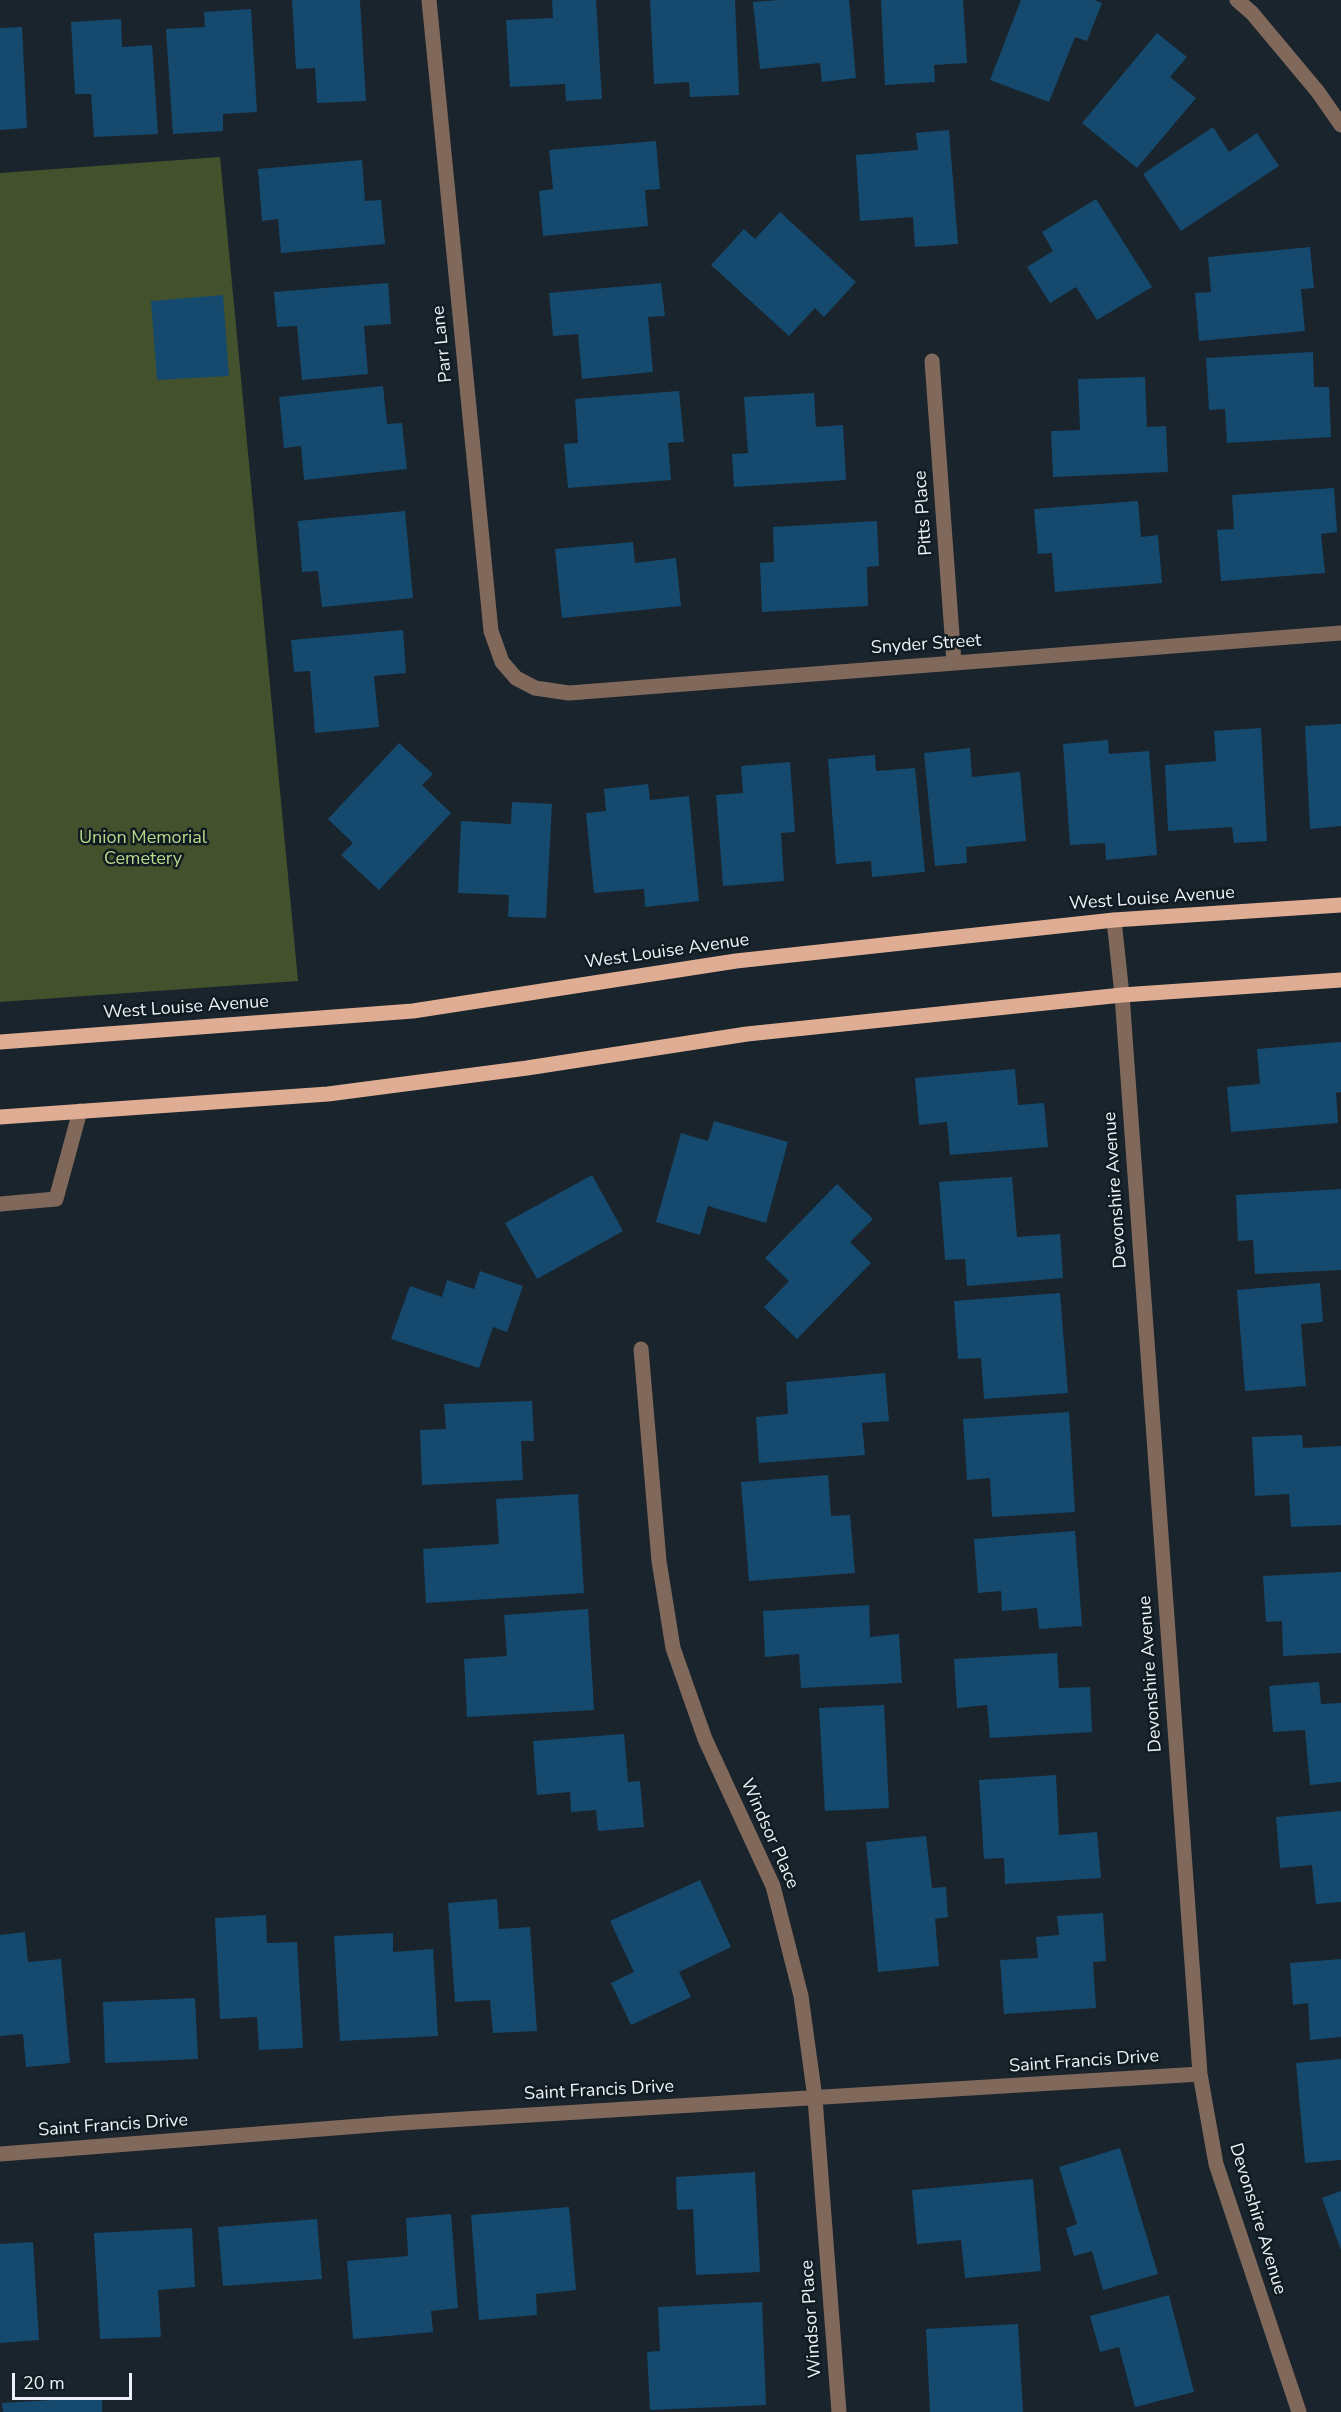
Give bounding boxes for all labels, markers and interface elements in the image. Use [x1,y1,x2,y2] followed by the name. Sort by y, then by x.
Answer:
[428,305,458,383] street label: Parr Lane
[910,470,938,556] street label: Pitts Place
[870,630,982,660] street label: Snyder Street
[79,828,207,870] park label: Union Memorial Cemetery
[1068,882,1236,916] street label: West Louise Avenue
[583,930,751,974] street label: West Louise Avenue
[102,991,270,1025] street label: West Louise Avenue
[1100,1111,1132,1269] street label: Devonshire Avenue
[1135,1595,1167,1753] street label: Devonshire Avenue
[735,1776,803,1892] street label: Windsor Place
[1008,2046,1160,2078] street label: Saint Francis Drive
[523,2076,675,2106] street label: Saint Francis Drive
[37,2110,189,2142] street label: Saint Francis Drive
[1224,2141,1290,2297] street label: Devonshire Avenue
[797,2259,827,2379] street label: Windsor Place
[15,2361,135,2399] scale bar
[23,2371,65,2395] text: 20 m

